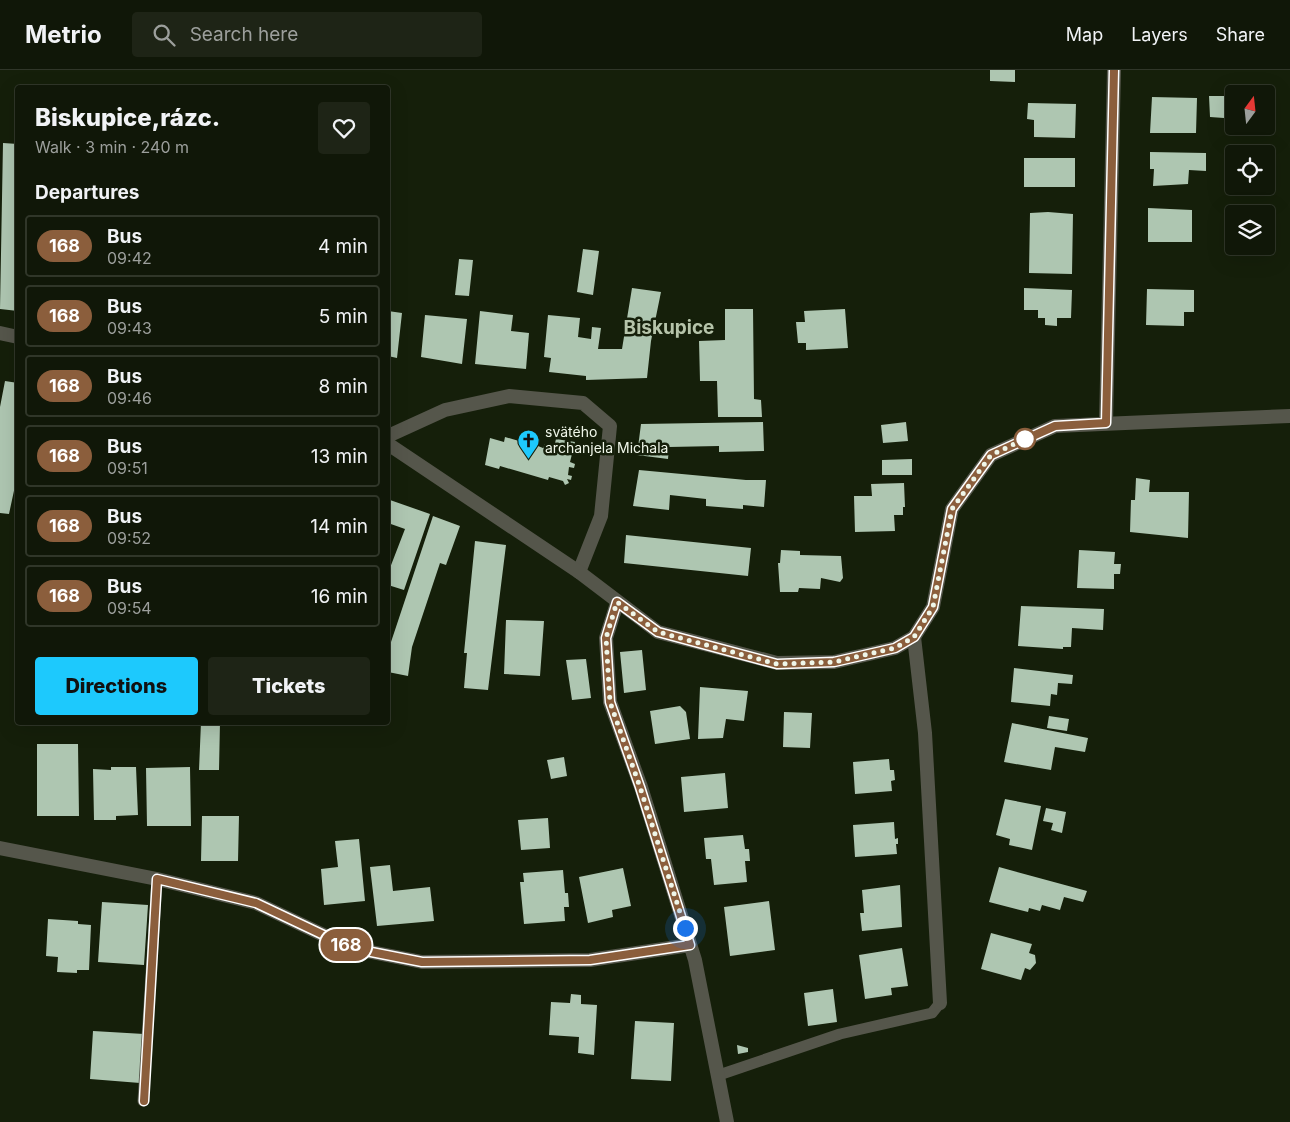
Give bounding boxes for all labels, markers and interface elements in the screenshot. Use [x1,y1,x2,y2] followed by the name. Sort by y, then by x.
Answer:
[132,12,482,57] search box
[25,20,102,49] text: Metrio
[150,21,178,49] icon: search
[190,23,298,46] text: Search here
[1066,24,1103,45] text: Map
[1131,24,1188,45] text: Layers
[1216,24,1265,45] text: Share
[1225,85,1275,135] north arrow
[1225,85,1275,255] map controls
[318,102,370,154] button: heart
[35,103,220,132] text: Biskupice,rázc.
[35,137,189,157] text: Walk · 3 min · 240 m
[1225,145,1275,195] button: locate
[35,181,139,204] text: Departures
[1225,205,1275,255] button: layers
[107,225,142,248] text: Bus
[49,235,80,256] text: 168
[318,235,368,258] text: 4 min
[107,248,152,268] text: 09:42
[107,295,142,318] text: Bus
[49,305,80,326] text: 168
[319,305,368,328] text: 5 min
[624,316,714,339] district label: Biskupice
[107,318,152,338] text: 09:43
[107,365,142,388] text: Bus
[49,375,80,396] text: 168
[318,375,368,398] text: 8 min
[107,388,152,408] text: 09:46
[545,423,668,456] place label: svätého archanjela Michala
[517,428,541,459] church icon: svätého archanjela Michala
[1014,428,1036,450] unlabelled marker
[107,435,142,458] text: Bus
[49,445,80,466] text: 168
[311,445,368,468] text: 13 min
[107,458,148,478] text: 09:51
[107,505,142,528] text: Bus
[49,515,80,536] text: 168
[310,515,368,538] text: 14 min
[107,528,151,548] text: 09:52
[107,575,142,598] text: Bus
[49,585,80,606] text: 168
[311,585,368,608] text: 16 min
[107,598,152,618] text: 09:54
[35,657,198,715] button: Directions
[208,657,370,715] button: Tickets
[673,916,698,941] your location
[317,929,375,961] line badge: 168
[330,934,362,955] text: 168

